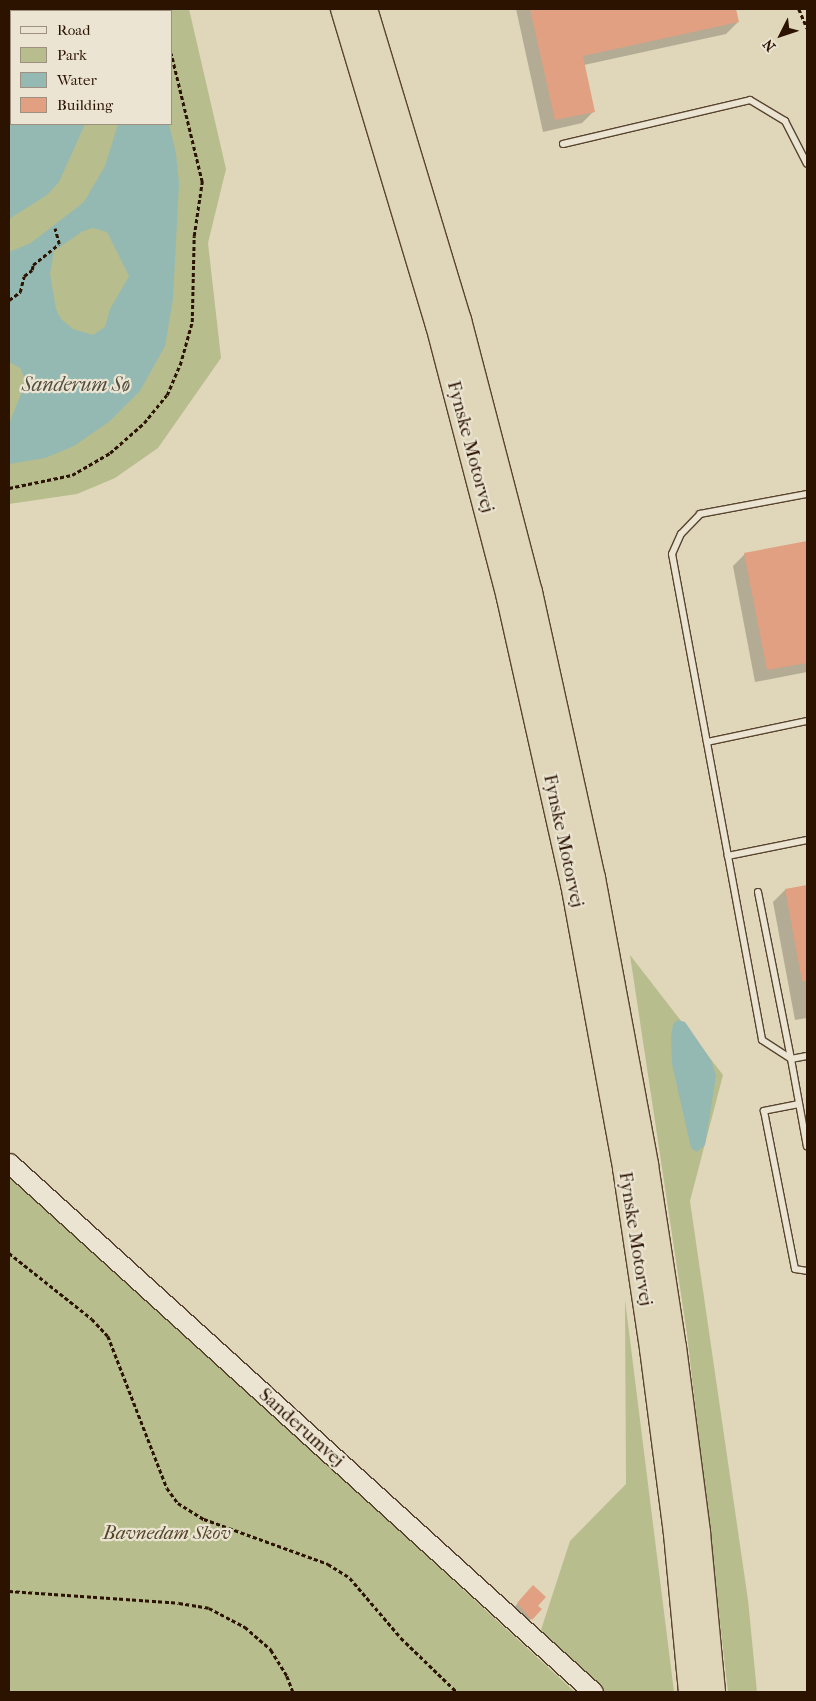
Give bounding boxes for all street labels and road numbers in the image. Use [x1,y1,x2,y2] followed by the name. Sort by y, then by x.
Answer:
[441,379,499,515] street label: Fynske Motorvej
[538,772,588,910] street label: Fynske Motorvej
[613,1170,657,1308] street label: Fynske Motorvej
[254,1384,348,1472] street label: Sanderumvej

